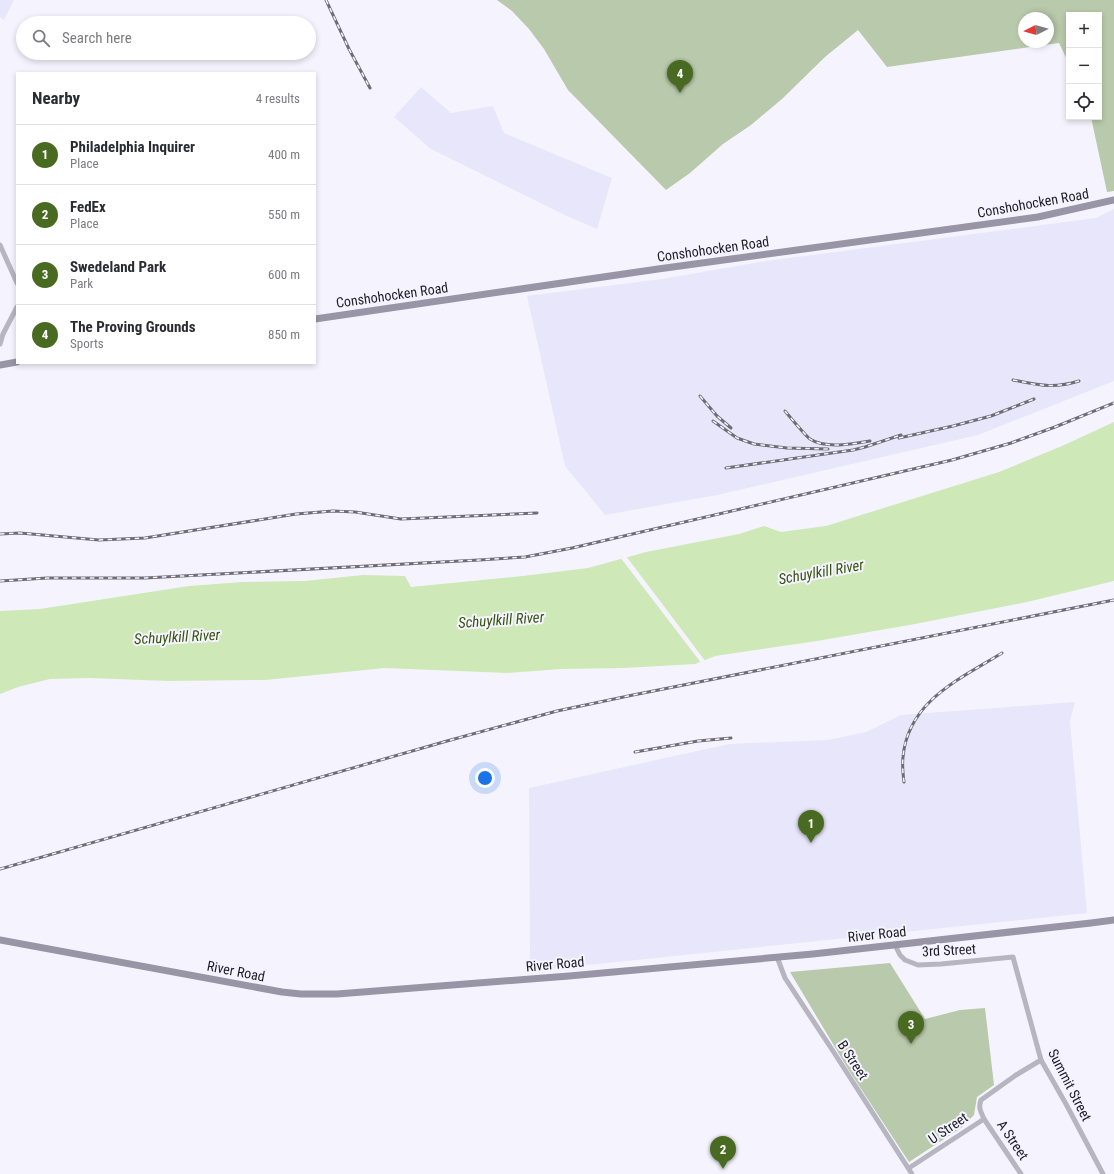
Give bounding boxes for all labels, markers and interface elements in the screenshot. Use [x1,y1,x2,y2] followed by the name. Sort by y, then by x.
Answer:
[1018,12,1054,48] north arrow
[1066,12,1102,120] map controls
[1066,12,1102,48] button: +
[16,16,316,60] search box
[30,27,52,49] icon: search
[62,29,132,47] text: Search here
[1066,48,1102,84] button: −
[667,60,693,93] pin: 4
[1066,84,1102,120] button: locate
[32,88,80,108] text: Nearby
[256,91,300,106] text: 4 results
[70,138,195,156] text: Philadelphia Inquirer
[42,147,48,162] text: 1
[268,147,300,162] text: 400 m
[70,156,99,171] text: Place
[976,185,1090,221] street label: Conshohocken Road
[70,198,106,216] text: FedEx
[42,207,48,222] text: 2
[268,207,300,222] text: 550 m
[70,216,99,231] text: Place
[656,233,770,265] street label: Conshohocken Road
[70,258,166,276] text: Swedeland Park
[42,267,48,282] text: 3
[268,267,300,282] text: 600 m
[70,276,93,291] text: Park
[335,279,449,311] street label: Conshohocken Road
[70,318,196,336] text: The Proving Grounds
[42,327,48,342] text: 4
[268,327,300,342] text: 850 m
[70,336,104,351] text: Sports
[777,556,866,588] water label: Schuylkill River
[457,608,545,632] water label: Schuylkill River
[134,626,221,648] water label: Schuylkill River
[475,768,495,788] your location
[798,810,824,843] pin: 1
[847,923,907,945] street label: River Road
[922,941,976,959] street label: 3rd Street
[525,953,585,975] street label: River Road
[206,958,266,984] street label: River Road
[898,1011,924,1044] pin: 3
[834,1037,872,1083] street label: B Street
[1045,1046,1095,1124] street label: Summit Street
[925,1109,971,1147] street label: U Street
[994,1117,1032,1163] street label: A Street
[710,1136,736,1169] pin: 2

